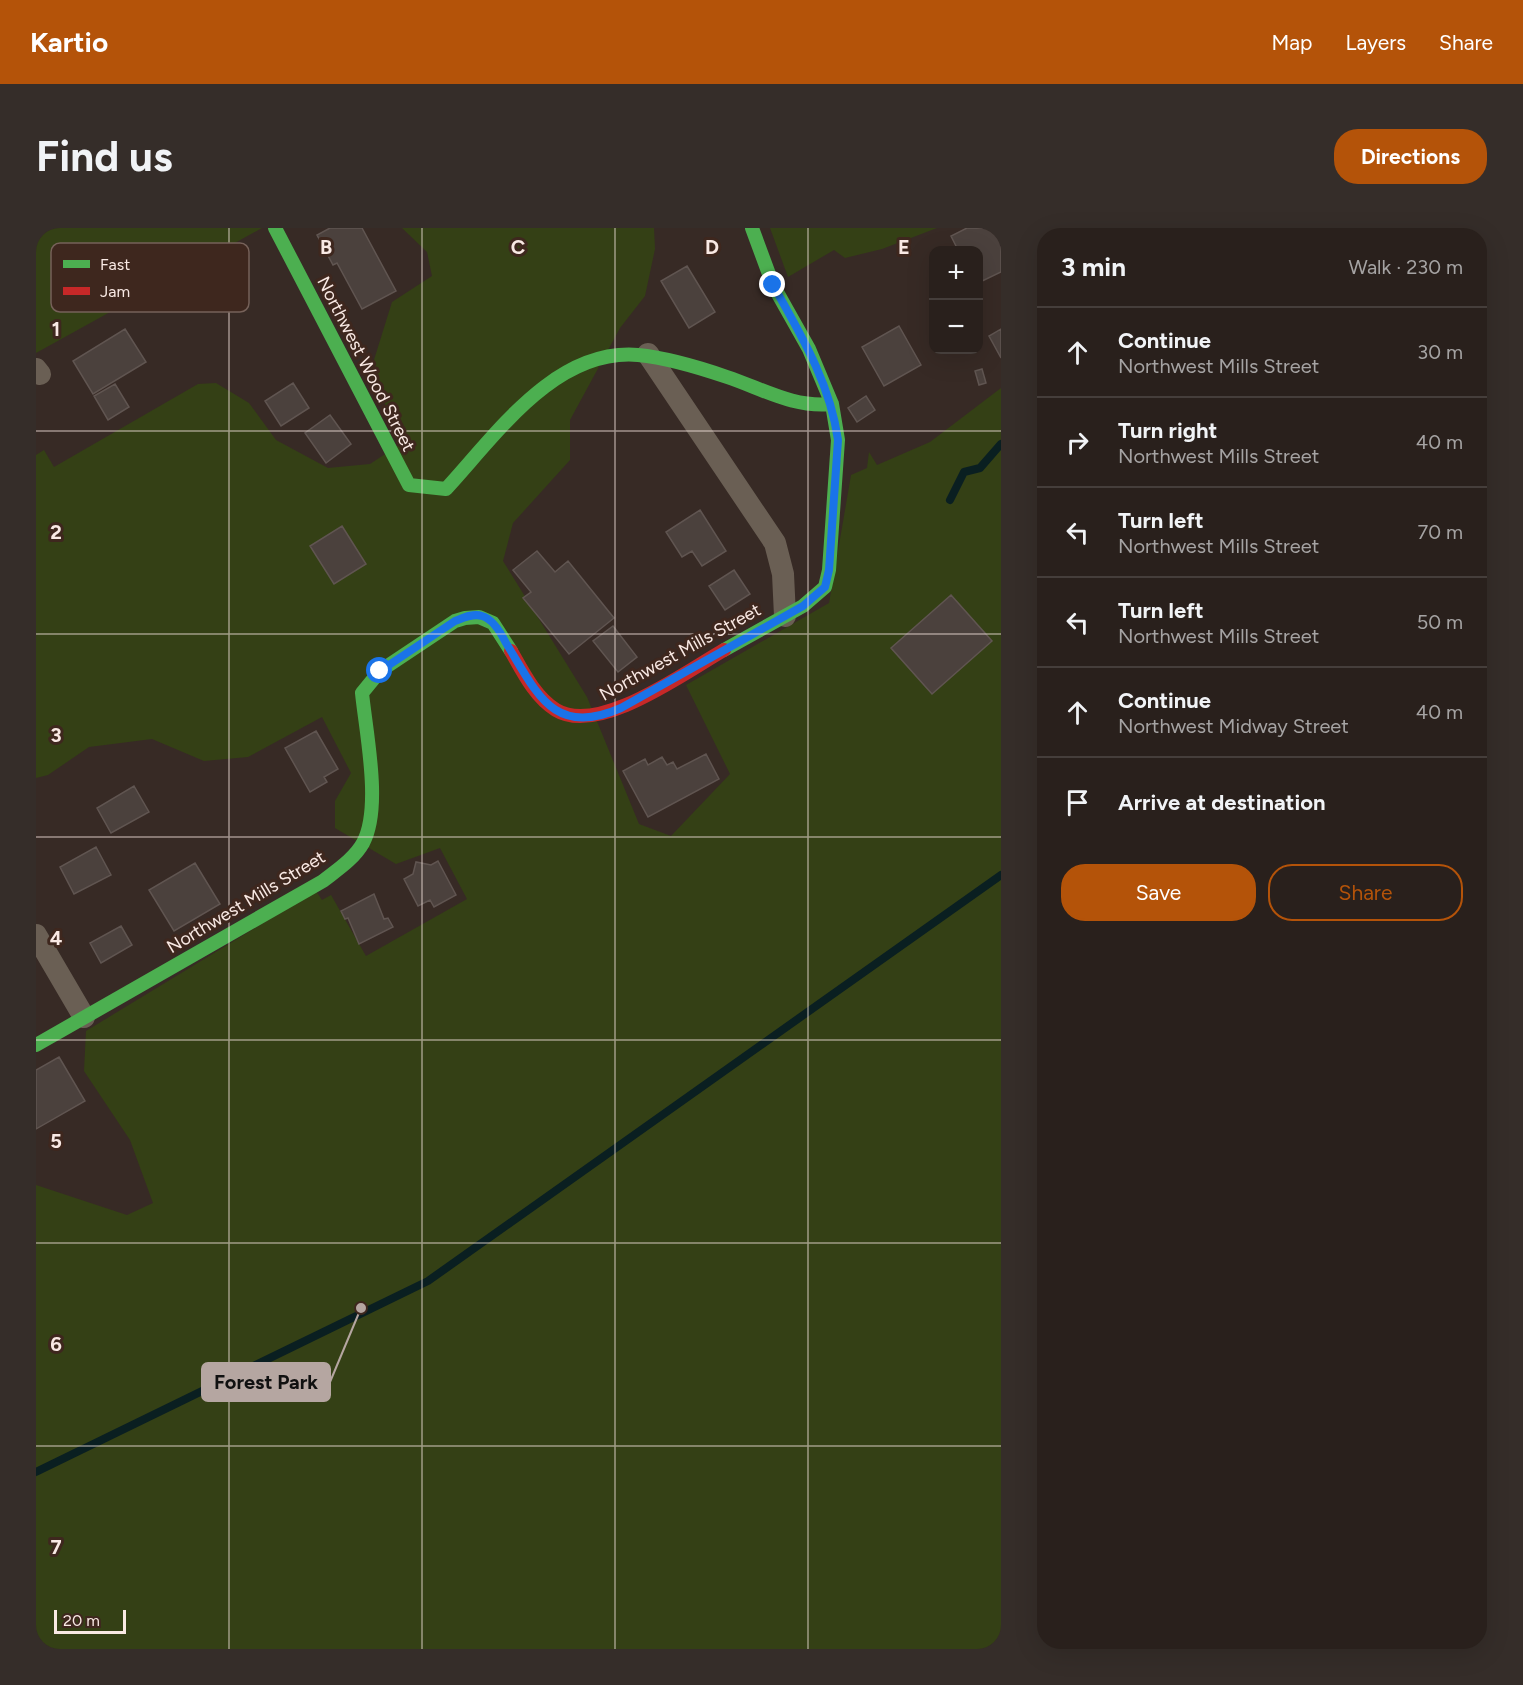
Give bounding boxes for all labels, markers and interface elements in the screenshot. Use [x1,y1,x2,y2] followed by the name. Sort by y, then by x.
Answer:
[30,25,108,59] text: Kartio
[1272,30,1312,55] text: Map
[1345,30,1406,55] text: Layers
[1439,30,1493,55] text: Share
[1334,129,1487,184] button: Directions
[36,131,173,182] text: Find us
[320,235,332,259] text: B
[511,235,525,259] text: C
[705,235,719,259] text: D
[898,235,910,259] text: E
[51,243,249,312] legend
[929,246,983,354] map controls
[929,246,983,300] button: +
[1061,251,1126,283] text: 3 min
[100,255,130,274] text: Fast
[1349,255,1463,279] text: Walk · 230 m
[759,271,785,297] route end
[312,273,420,455] street label: Northwest Wood Street
[100,282,130,301] text: Jam
[929,300,983,354] button: −
[52,317,60,341] text: 1
[1118,327,1211,354] text: Continue
[1061,336,1094,369] icon: ahead
[1417,340,1463,364] text: 30 m
[1118,354,1319,378] text: Northwest Mills Street
[1118,417,1217,444] text: Turn right
[1061,426,1094,459] icon: right
[1416,430,1463,454] text: 40 m
[1118,444,1319,468] text: Northwest Mills Street
[1118,507,1204,534] text: Turn left
[1061,516,1094,549] icon: left
[50,520,62,544] text: 2
[1417,520,1463,544] text: 70 m
[1118,534,1319,558] text: Northwest Mills Street
[1118,597,1204,624] text: Turn left
[595,598,765,706] street label: Northwest Mills Street
[1061,606,1094,639] icon: left
[1417,610,1463,634] text: 50 m
[1118,624,1319,648] text: Northwest Mills Street
[366,657,392,683] route start
[1118,687,1211,714] text: Continue
[1061,696,1094,729] icon: ahead
[1416,700,1463,724] text: 40 m
[1118,714,1349,738] text: Northwest Midway Street
[50,723,62,747] text: 3
[1061,786,1094,819] icon: arrive
[1118,789,1326,816] text: Arrive at destination
[163,846,329,958] street label: Northwest Mills Street
[1061,864,1256,921] button: Save
[1268,864,1463,921] button: Share
[50,926,63,950] text: 4
[50,1129,62,1153] text: 5
[50,1332,62,1356] text: 6
[202,1363,330,1401] callout: Forest Park
[214,1370,318,1394] text: Forest Park
[50,1535,62,1559] text: 7
[54,1607,126,1634] scale bar
[63,1611,100,1630] text: 20 m

